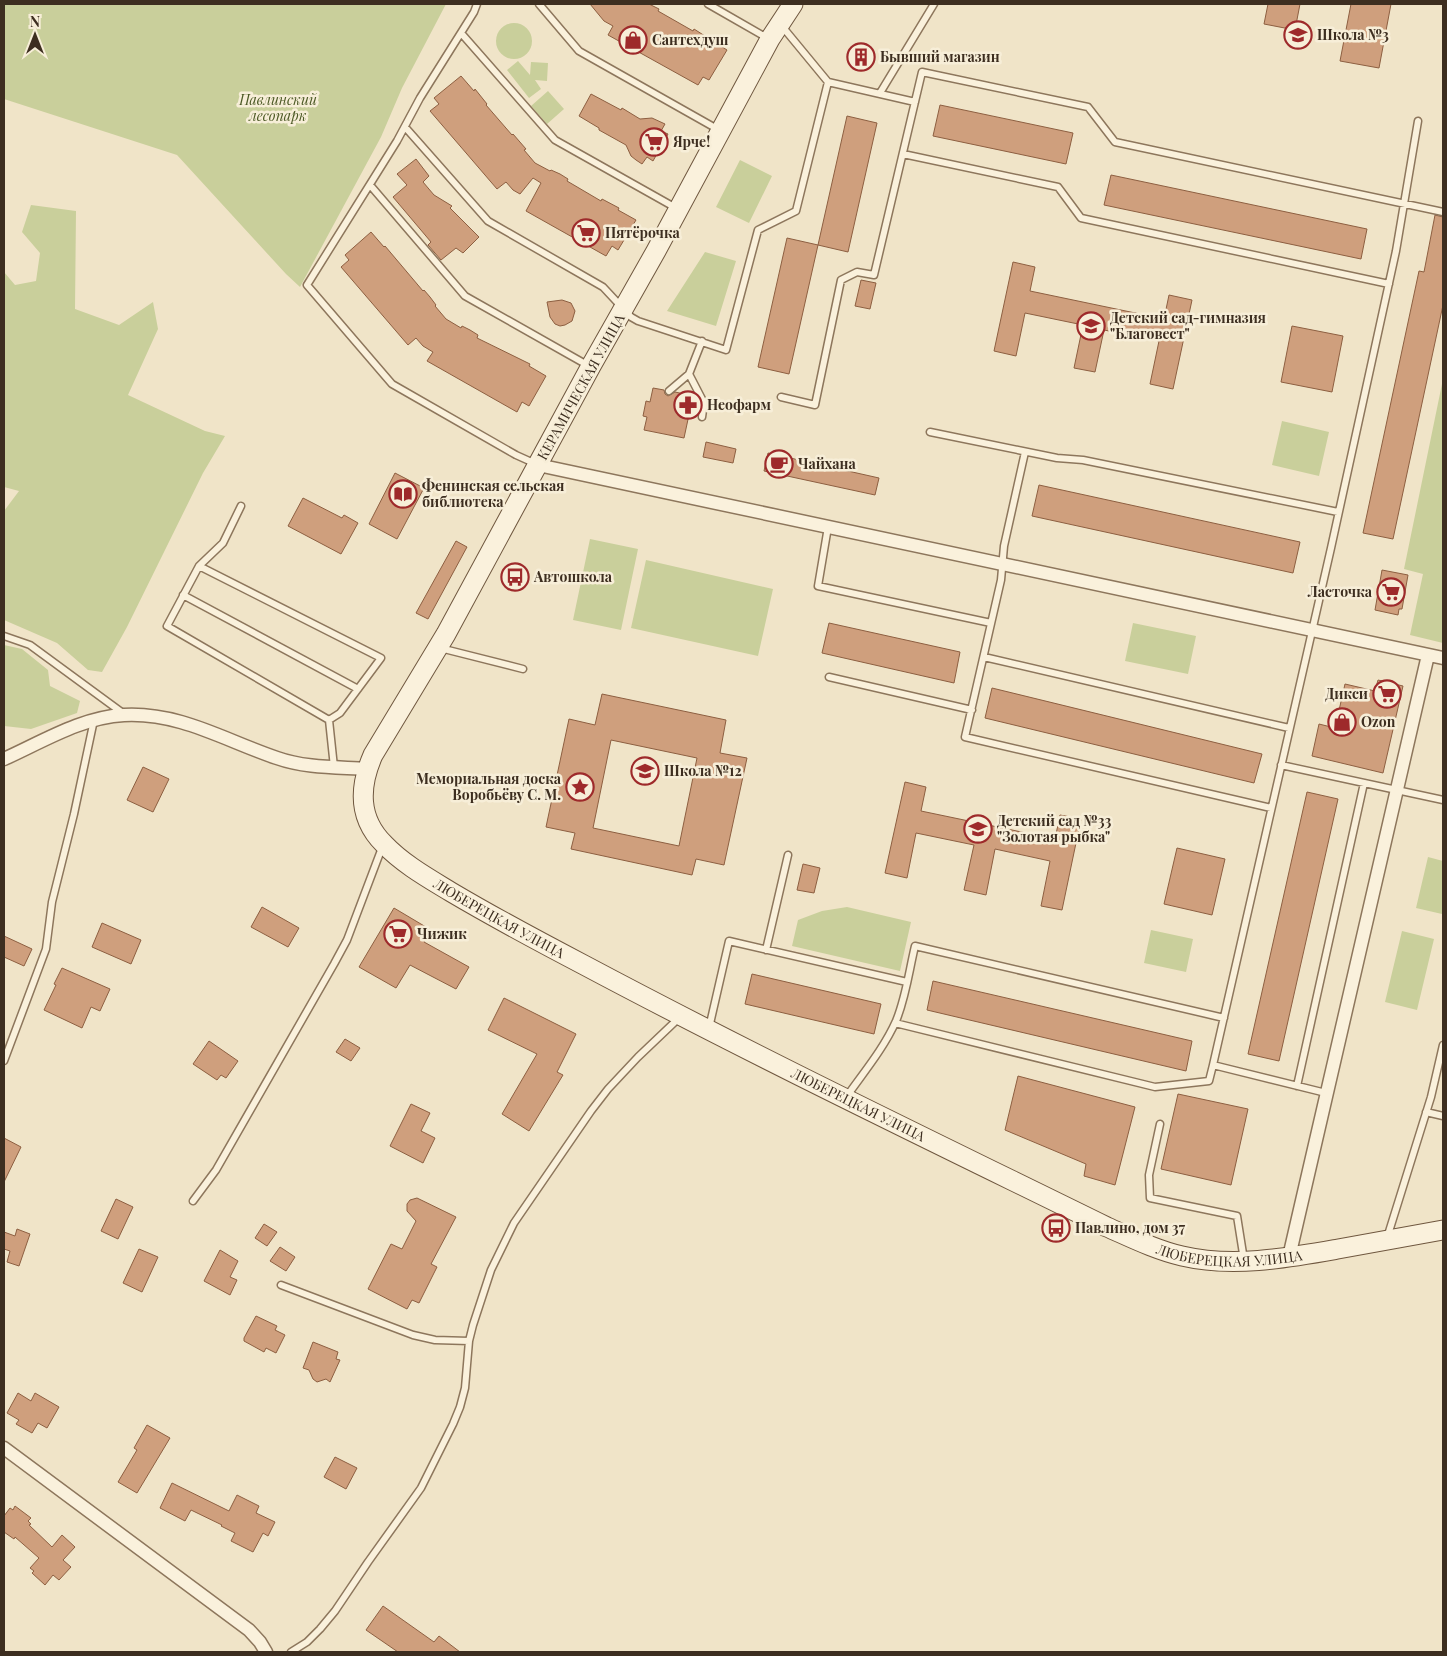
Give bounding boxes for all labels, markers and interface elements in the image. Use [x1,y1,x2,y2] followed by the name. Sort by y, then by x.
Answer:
[10,10,60,60] north arrow
[30,12,40,31] text: N
[1283,20,1313,50] school or university icon: Школа №3
[618,25,648,55] shop icon: Сантехдуш
[1317,25,1389,44] place label: Школа №3
[652,30,729,49] place label: Сантехдуш
[846,42,876,72] building icon: Бывший магазин
[880,47,1000,66] place label: Бывший магазин
[238,90,318,125] park label: Павлинский лесопарк
[639,127,669,157] supermarket icon: Ярче!
[672,132,710,151] place label: Ярче!
[571,218,601,248] supermarket icon: Пятёрочка
[605,223,681,242] place label: Пятёрочка
[1110,308,1266,343] place label: Детский сад-гимназия "Благовест"
[532,310,629,463] street label: КЕРАМИЧЕСКАЯ УЛИЦА
[1076,311,1106,341] school or university icon: Детский сад-гимназия "Благовест"
[673,390,703,420] pharmacy icon: Неофарм
[707,395,771,414] place label: Неофарм
[764,449,794,479] cafe icon: Чайхана
[798,454,857,473] place label: Чайхана
[422,476,564,511] place label: Фенинская сельская библиотека
[388,479,418,509] library icon: Фенинская сельская библиотека
[500,562,530,592] bus stop icon: Автошкола
[533,567,613,586] place label: Автошкола
[1376,577,1406,607] supermarket icon: Ласточка
[1307,582,1373,601] place label: Ласточка
[1372,679,1402,709] supermarket icon: Дикси
[1325,684,1368,703] place label: Дикси
[1327,707,1357,737] shop icon: Ozon
[1361,712,1396,731] place label: Ozon
[630,756,660,786] school or university icon: Школа №12
[664,761,742,780] place label: Школа №12
[416,769,562,804] place label: Мемориальная доска Воробьёву С. М.
[565,772,595,802] place icon: Мемориальная доска Воробьёву С. М.
[997,811,1112,846] place label: Детский сад №33 "Золотая рыбка"
[963,814,993,844] school or university icon: Детский сад №33 "Золотая рыбка"
[429,873,568,962] street label: ЛЮБЕРЕЦКАЯ УЛИЦА
[383,919,413,949] supermarket icon: Чижик
[417,924,467,943] place label: Чижик
[787,1063,929,1146] street label: ЛЮБЕРЕЦКАЯ УЛИЦА
[1041,1213,1071,1243] bus stop icon: Павлино, дом 37
[1075,1218,1186,1237] place label: Павлино, дом 37
[1153,1239,1304,1271] street label: ЛЮБЕРЕЦКАЯ УЛИЦА

